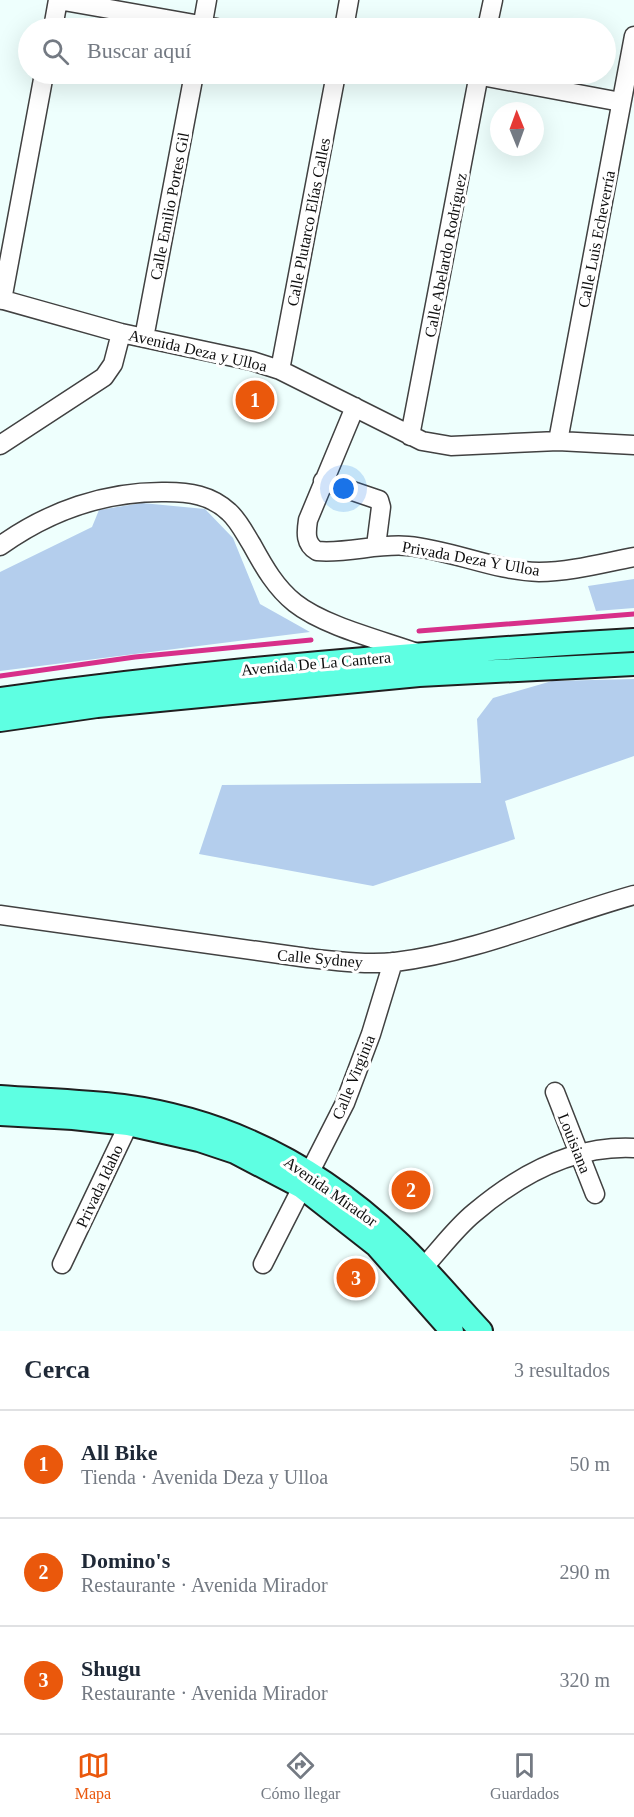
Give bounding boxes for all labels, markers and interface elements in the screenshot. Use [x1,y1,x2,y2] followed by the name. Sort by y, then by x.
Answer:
[18,18,616,84] search box
[39,35,72,68] icon: search
[87,38,191,63] text: Buscar aquí
[490,102,544,156] north arrow
[147,130,192,281] street label: Calle Emilio Portes Gil
[284,137,333,308] street label: Calle Plutarco Elías Calles
[575,169,618,309] street label: Calle Luis Echeverría
[421,171,471,339] street label: Calle Abelardo Rodríguez
[127,326,269,376] street label: Avenida Deza y Ulloa
[236,378,274,422] pin: 1
[329,474,358,503] your location
[401,538,541,579] street label: Privada Deza Y Ulloa
[240,648,392,679] street label: Avenida De La Cantera
[276,946,363,972] street label: Calle Sydney
[329,1032,379,1122] street label: Calle Virginia
[555,1111,594,1176] street label: Louisiana
[73,1142,126,1230] street label: Privada Idaho
[281,1153,381,1230] street label: Avenida Mirador
[392,1168,430,1212] pin: 2
[336,1256,376,1300] pin: 3
[24,1355,90,1384] text: Cerca
[514,1359,610,1381] text: 3 resultados
[81,1440,157,1465] text: All Bike
[39,1453,49,1475] text: 1
[569,1453,610,1475] text: 50 m
[81,1466,328,1488] text: Tienda · Avenida Deza y Ulloa
[81,1548,170,1573] text: Domino's
[39,1561,49,1583] text: 2
[559,1561,610,1583] text: 290 m
[81,1574,328,1596] text: Restaurante · Avenida Mirador
[81,1656,141,1681] text: Shugu
[39,1669,49,1691] text: 3
[559,1669,610,1691] text: 320 m
[81,1682,328,1704] text: Restaurante · Avenida Mirador
[75,1749,111,1803] tab: Mapa
[261,1749,340,1803] tab: Cómo llegar
[490,1749,559,1803] tab: Guardados

